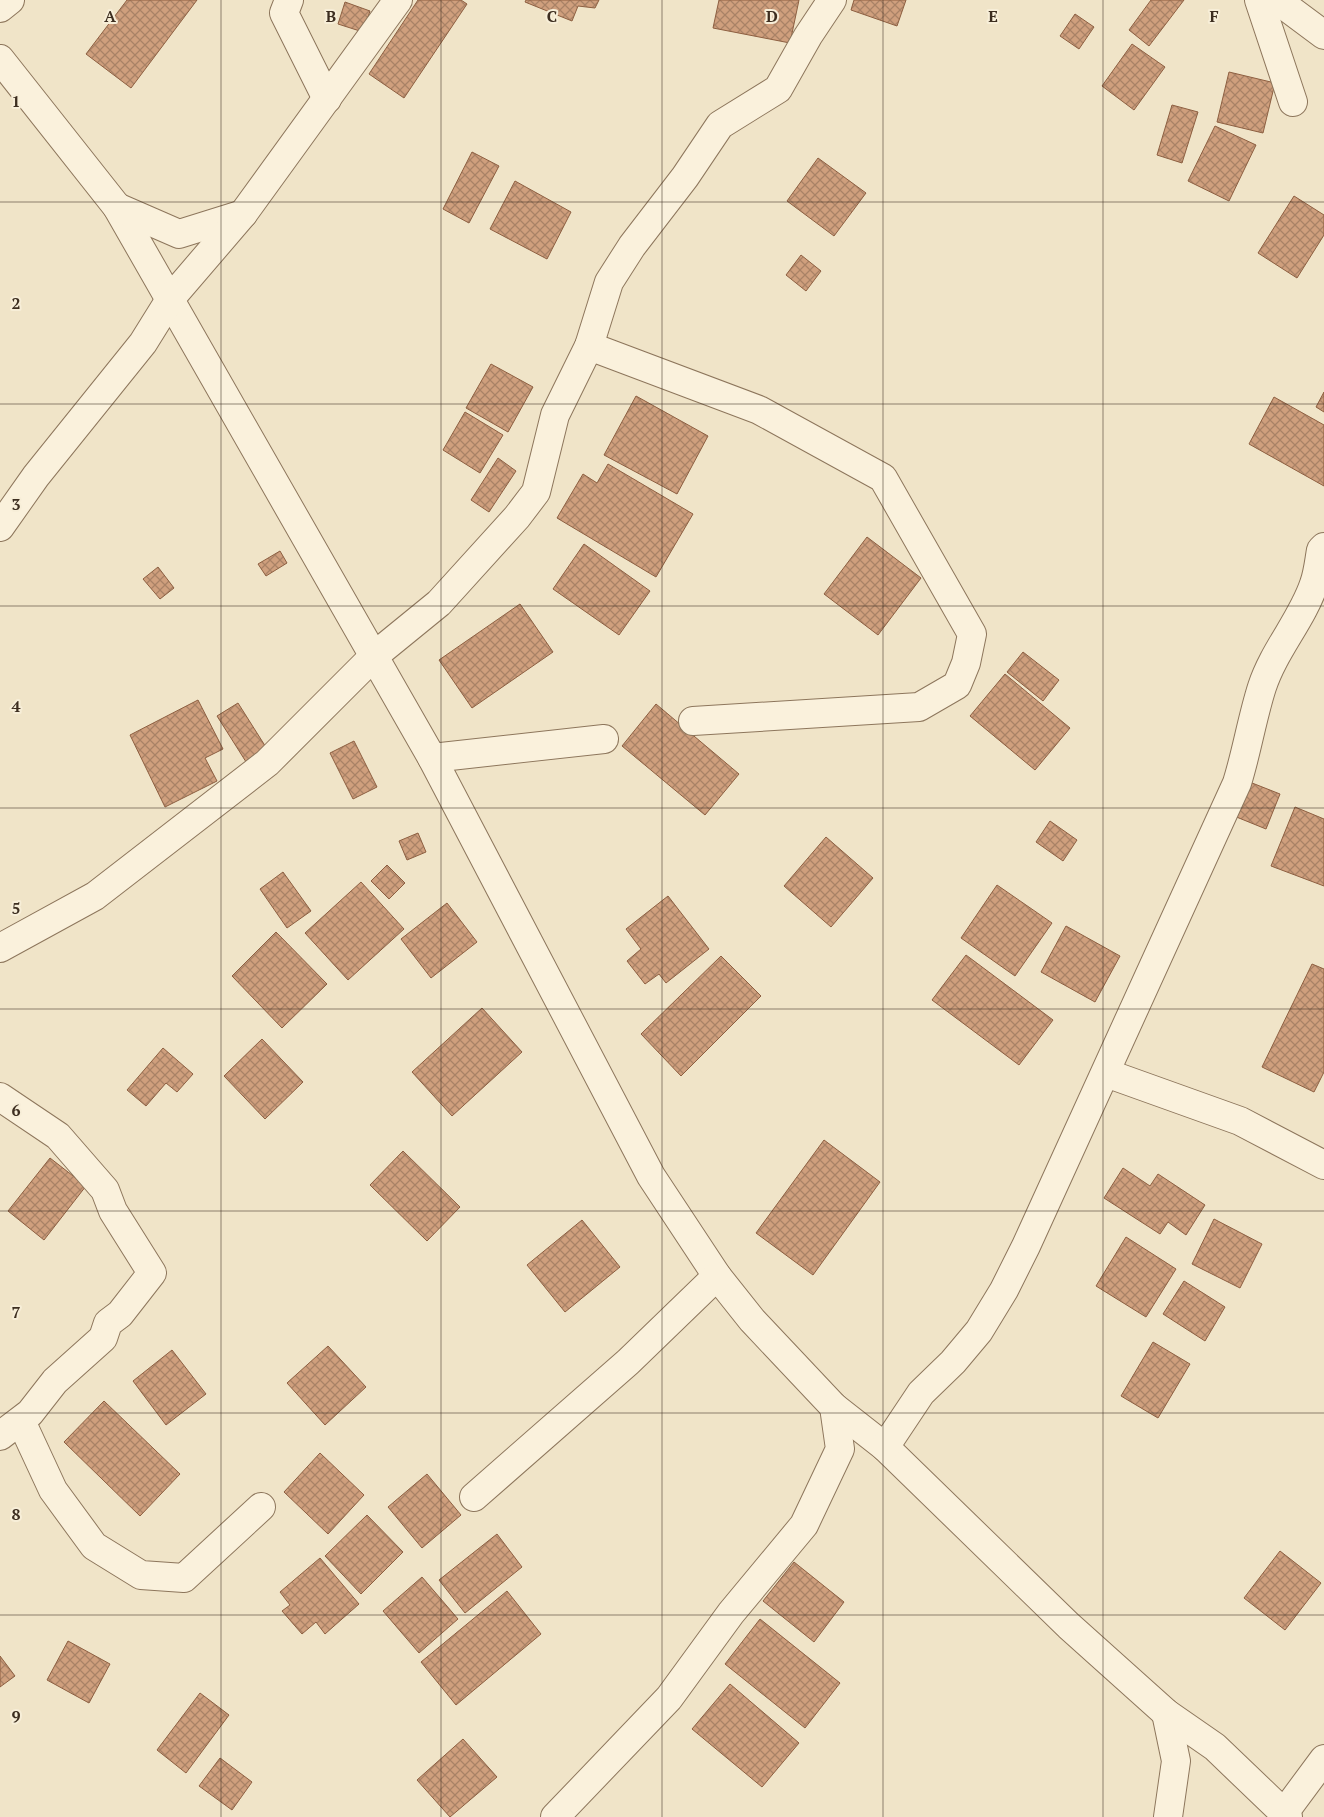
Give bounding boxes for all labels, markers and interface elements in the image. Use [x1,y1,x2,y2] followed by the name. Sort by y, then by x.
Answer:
[104,5,116,27] text: A
[326,5,336,27] text: B
[547,5,557,27] text: C
[766,5,778,27] text: D
[988,5,998,27] text: E
[1209,5,1219,27] text: F
[11,90,21,112] text: 1
[11,292,21,314] text: 2
[11,493,21,515] text: 3
[11,695,21,717] text: 4
[11,897,21,919] text: 5
[11,1099,21,1121] text: 6
[11,1301,21,1323] text: 7
[11,1503,21,1525] text: 8
[11,1705,21,1727] text: 9

